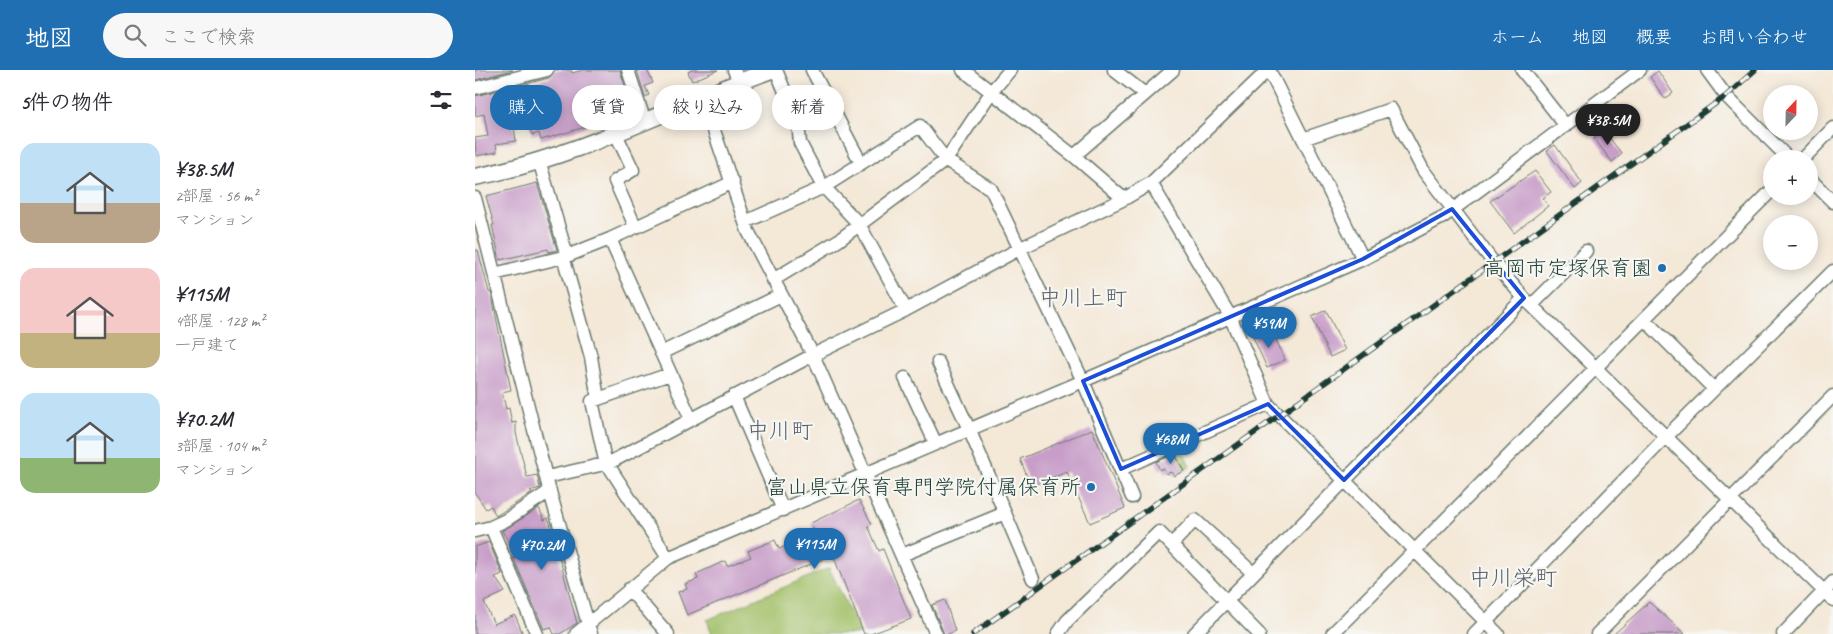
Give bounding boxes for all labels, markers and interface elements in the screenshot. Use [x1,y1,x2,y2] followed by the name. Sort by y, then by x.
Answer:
[103,13,453,58] search box
[121,21,149,49] icon: search
[25,23,73,53] text: 地図
[161,25,256,49] text: ここで検索
[1491,26,1544,48] text: ホーム
[1572,26,1608,48] text: 地図
[1636,26,1672,48] text: 概要
[1700,26,1808,48] text: お問い合わせ
[490,85,562,130] chip: 購入
[572,85,644,130] chip: 賃貸
[654,85,762,130] chip: 絞り込み
[772,85,844,130] chip: 新着
[1763,85,1817,140] north arrow
[1763,85,1818,270] map controls
[427,86,455,114] icon: filters
[20,89,113,115] text: 5件の物件
[1567,104,1649,146] pin: ¥38.5M
[1586,110,1630,130] text: ¥38.5M
[1763,150,1818,205] button: +
[175,156,232,182] text: ¥38.5M
[60,163,120,223] icon: home
[175,186,257,206] text: 2部屋 · 56 m²
[175,210,254,230] text: マンション
[1763,215,1818,270] button: −
[1484,255,1652,281] place label: 高岡市定塚保育園
[1656,262,1668,274] marker: 高岡市定塚保育園
[175,281,228,307] text: ¥115M
[1039,284,1127,312] district label: 中川上町
[60,288,120,348] icon: home
[1239,306,1299,349] pin: ¥59M
[175,311,265,331] text: 4部屋 · 128 m²
[1253,313,1285,333] text: ¥59M
[175,335,239,355] text: 一戸建て
[175,406,232,432] text: ¥70.2M
[60,413,120,473] icon: home
[747,417,813,445] district label: 中川町
[1141,422,1201,465] pin: ¥68M
[1154,429,1188,449] text: ¥68M
[175,436,265,456] text: 3部屋 · 104 m²
[175,460,254,480] text: マンション
[766,474,1081,500] place label: 富山県立保育専門学院付属保育所
[1085,481,1097,493] marker: 富山県立保育専門学院付属保育所
[501,528,583,571] pin: ¥70.2M
[780,528,850,570] pin: ¥115M
[795,534,835,554] text: ¥115M
[520,535,564,555] text: ¥70.2M
[1469,564,1557,592] district label: 中川栄町

